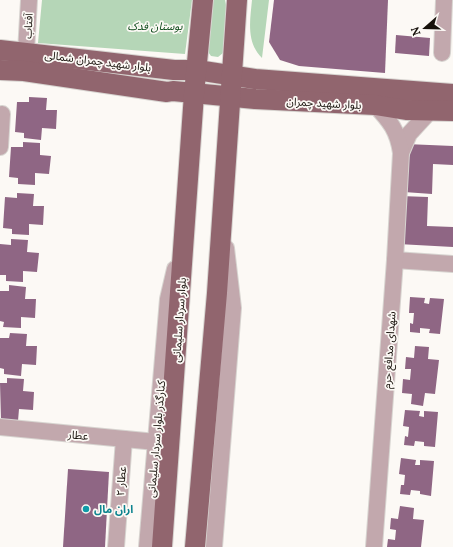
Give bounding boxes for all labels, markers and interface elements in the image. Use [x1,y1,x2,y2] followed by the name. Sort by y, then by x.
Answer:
[405,8,445,48] north arrow
[20,12,36,39] street label: آفتاب
[128,19,183,33] park label: بوستان فدک
[407,25,424,38] text: N
[44,48,152,76] street label: بلوار شهید چمران شمالی
[286,94,362,113] street label: بلوار شهید چمران
[169,277,189,363] street label: بلوار سردار سلیمانی
[379,310,400,389] street label: شهدای مدافع حرم
[144,379,168,498] street label: کنارگذر بلوار سردار سلیمانی
[66,427,89,443] street label: عطار
[113,465,129,496] street label: عطار ۲
[94,502,133,516] place label: اران مال
[81,504,91,514] marker: اران مال

